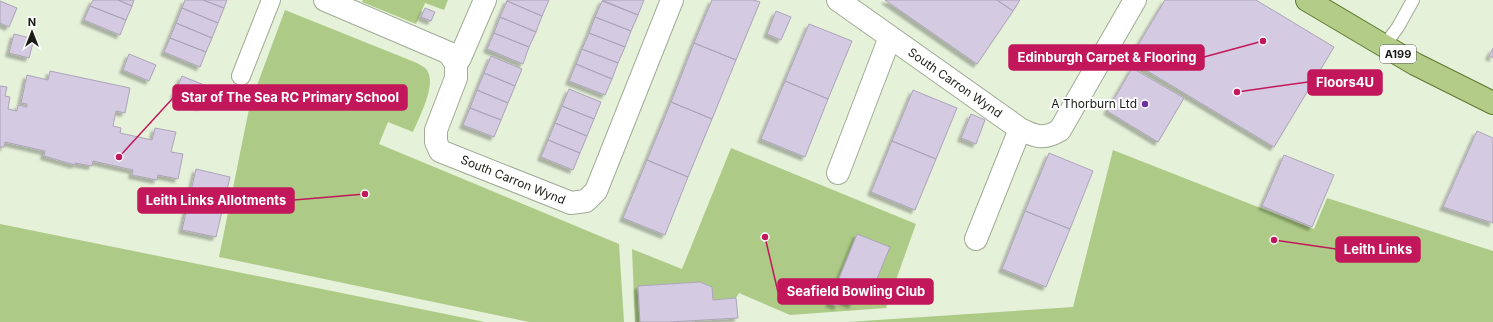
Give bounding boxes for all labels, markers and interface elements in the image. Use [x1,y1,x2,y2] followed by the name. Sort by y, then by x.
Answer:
[12,12,52,52] north arrow
[28,15,36,29] text: N
[905,44,1005,121] street label: South Carron Wynd
[1009,45,1204,70] callout: Edinburgh Carpet & Flooring
[1380,45,1416,63] road number: A199
[1018,49,1196,65] text: Edinburgh Carpet & Flooring
[1308,70,1382,95] callout: Floors4U
[1316,74,1374,90] text: Floors4U
[173,85,407,110] callout: Star of The Sea RC Primary School
[181,89,399,105] text: Star of The Sea RC Primary School
[1051,96,1137,111] place label: A Thorburn Ltd
[1140,99,1150,109] marker: A Thorburn Ltd
[459,152,568,207] street label: South Carron Wynd
[138,188,294,213] callout: Leith Links Allotments
[146,192,286,208] text: Leith Links Allotments
[1336,237,1420,262] callout: Leith Links
[1344,241,1412,257] text: Leith Links
[778,279,933,304] callout: Seafield Bowling Club
[787,283,925,299] text: Seafield Bowling Club

